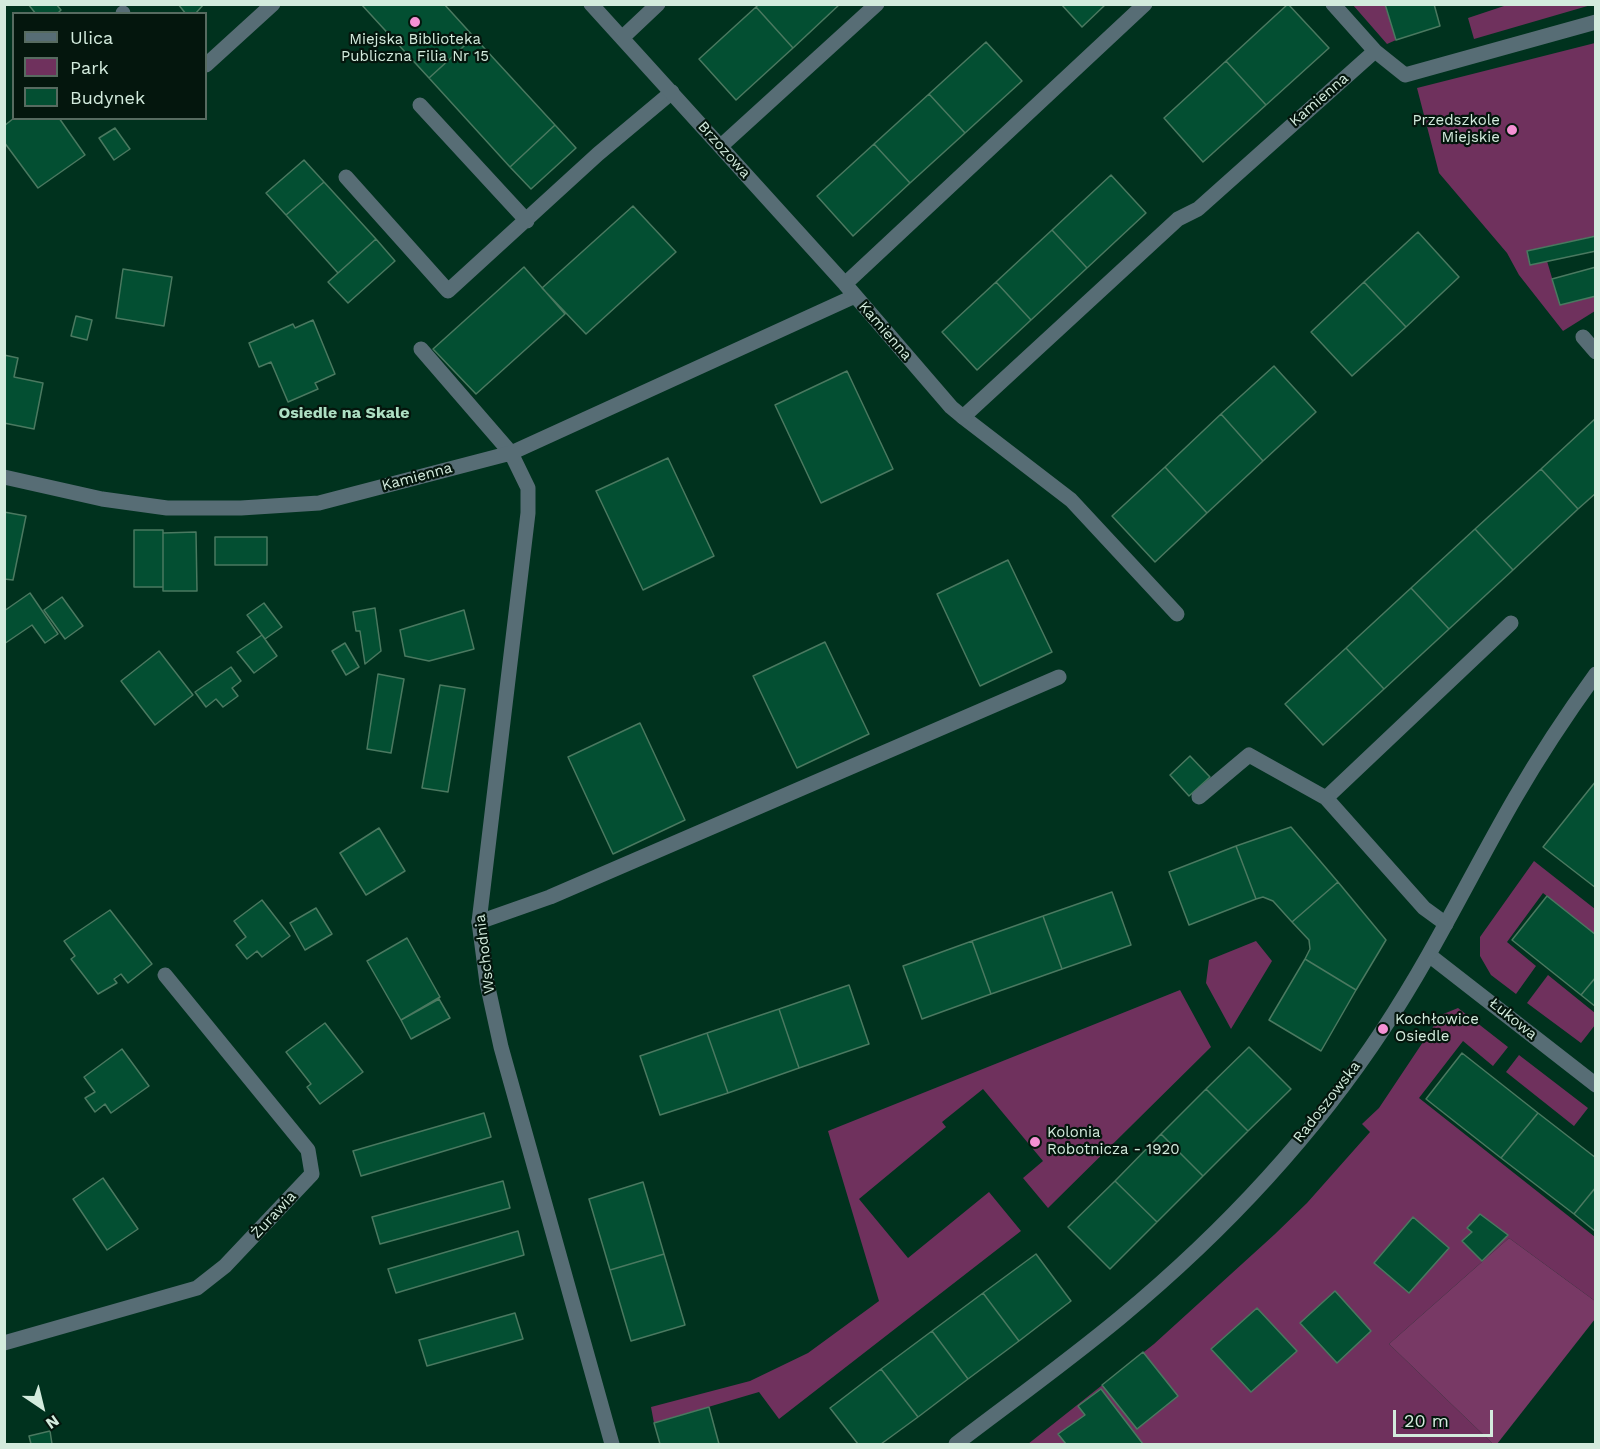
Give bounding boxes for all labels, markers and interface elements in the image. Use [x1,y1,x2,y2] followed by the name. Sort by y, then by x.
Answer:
[12,12,207,120] legend
[408,15,422,29] marker: Miejska Biblioteka Publiczna Filia Nr 15
[70,27,113,48] text: Ulica
[341,31,489,66] place label: Miejska Biblioteka Publiczna Filia Nr 15
[70,57,109,78] text: Park
[1286,70,1352,130] street label: Kamienna
[70,87,145,108] text: Budynek
[1412,112,1500,147] place label: Przedszkole Miejskie
[694,118,754,182] street label: Brzozowa
[1505,123,1519,137] marker: Przedszkole Miejskie
[855,298,915,364] street label: Kamienna
[278,403,410,423] district label: Osiedle na Skale
[380,459,454,495] street label: Kamienna
[471,913,499,995] street label: Wschodnia
[1485,994,1541,1044] street label: Łukowa
[1395,1011,1479,1046] place label: Kochłowice Osiedle
[1376,1022,1390,1036] marker: Kochłowice Osiedle
[1290,1058,1364,1146] street label: Radoszowska
[1047,1124,1180,1159] place label: Kolonia Robotnicza - 1920
[1028,1135,1042,1149] marker: Kolonia Robotnicza - 1920
[248,1188,300,1242] street label: Żurawia
[12,1377,72,1437] north arrow
[1396,1398,1496,1436] scale bar
[1404,1410,1449,1431] text: 20 m
[42,1411,63,1433] text: N

